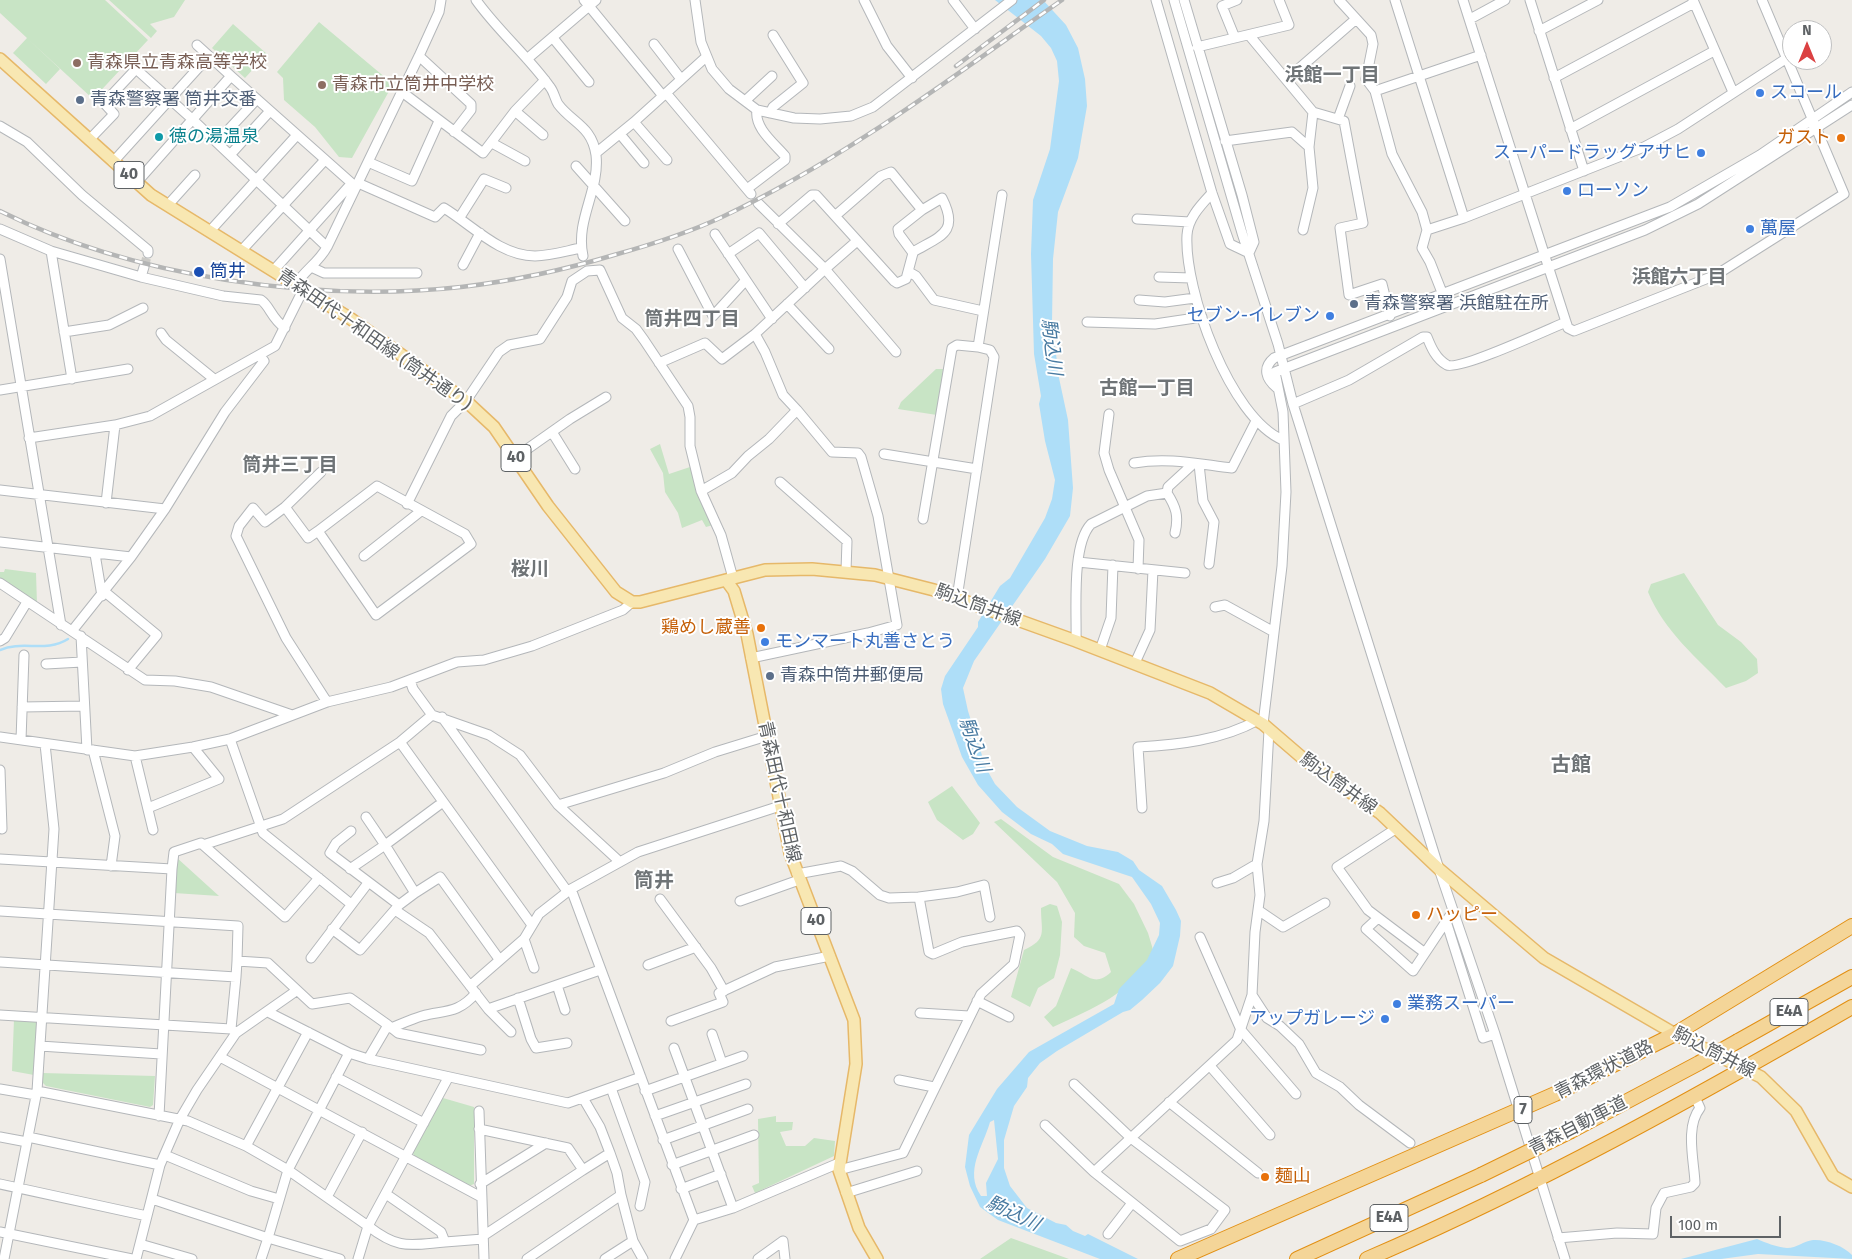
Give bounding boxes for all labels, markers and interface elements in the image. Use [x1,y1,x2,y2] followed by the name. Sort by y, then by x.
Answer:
[1782,20,1832,70] north arrow
[1802,22,1812,39] text: N
[87,52,267,74] place label: 青森県立青森高等学校
[71,57,83,69] marker: 青森県立青森高等学校
[1285,65,1379,87] district label: 浜館一丁目
[332,74,494,96] place label: 青森市立筒井中学校
[316,79,328,91] marker: 青森市立筒井中学校
[1770,82,1842,104] place label: スコール
[1754,87,1766,99] marker: スコール
[90,89,257,111] place label: 青森警察署 筒井交番
[74,94,86,106] marker: 青森警察署 筒井交番
[169,126,259,148] place label: 徳の湯温泉
[1777,127,1831,149] place label: ガスト
[153,131,165,143] marker: 徳の湯温泉
[1835,132,1847,144] marker: ガスト
[1493,142,1691,164] place label: スーパードラッグアサヒ
[1695,147,1707,159] marker: スーパードラッグアサヒ
[114,162,144,188] road number: 40
[1577,180,1649,202] place label: ローソン
[1561,185,1573,197] marker: ローソン
[1760,218,1796,240] place label: 萬屋
[1744,223,1756,235] marker: 萬屋
[210,261,246,283] place label: 筒井
[273,264,475,416] street label: 青森田代十和田線 (筒井通り)
[192,265,206,279] marker: 筒井
[1632,267,1726,289] district label: 浜館六丁目
[1364,293,1549,315] place label: 青森警察署 浜館駐在所
[1348,298,1360,310] marker: 青森警察署 浜館駐在所
[1187,305,1320,327] place label: セブン-イレブン
[645,309,739,331] district label: 筒井四丁目
[1324,310,1336,322] marker: セブン-イレブン
[1036,317,1066,377] water label: 駒込川
[1100,378,1194,400] district label: 古館一丁目
[501,444,531,472] road number: 40
[243,455,337,477] district label: 筒井三丁目
[511,559,549,581] district label: 桜川
[932,580,1024,632] street label: 駒込筒井線
[661,617,751,639] place label: 鶏めし蔵善
[755,622,767,634] marker: 鶏めし蔵善
[775,631,955,653] place label: モンマート丸善さとう
[759,636,771,648] marker: モンマート丸善さとう
[780,665,924,687] place label: 青森中筒井郵便局
[764,670,776,682] marker: 青森中筒井郵便局
[954,714,994,776] water label: 駒込川
[753,719,805,865] street label: 青森田代十和田線
[1295,749,1381,819] street label: 駒込筒井線
[1551,753,1591,777] district label: 古館
[634,869,674,893] district label: 筒井
[1426,904,1498,926] place label: ハッピー
[801,908,831,934] road number: 40
[1410,909,1422,921] marker: ハッピー
[1407,993,1515,1015] place label: 業務スーパー
[1391,998,1403,1010] marker: 業務スーパー
[1770,999,1808,1026] road number: E4A
[1249,1008,1375,1030] place label: アップガレージ
[1379,1013,1391,1025] marker: アップガレージ
[1669,1023,1759,1083] street label: 駒込筒井線
[1551,1036,1657,1104] street label: 青森環状道路
[1525,1092,1631,1160] street label: 青森自動車道
[1514,1096,1532,1124] road number: 7
[1275,1166,1311,1188] place label: 麺山
[1259,1171,1271,1183] marker: 麺山
[982,1192,1044,1236] water label: 駒込川
[1370,1204,1408,1232] road number: E4A
[1672,1206,1783,1238] scale bar
[1678,1216,1718,1234] text: 100 m

